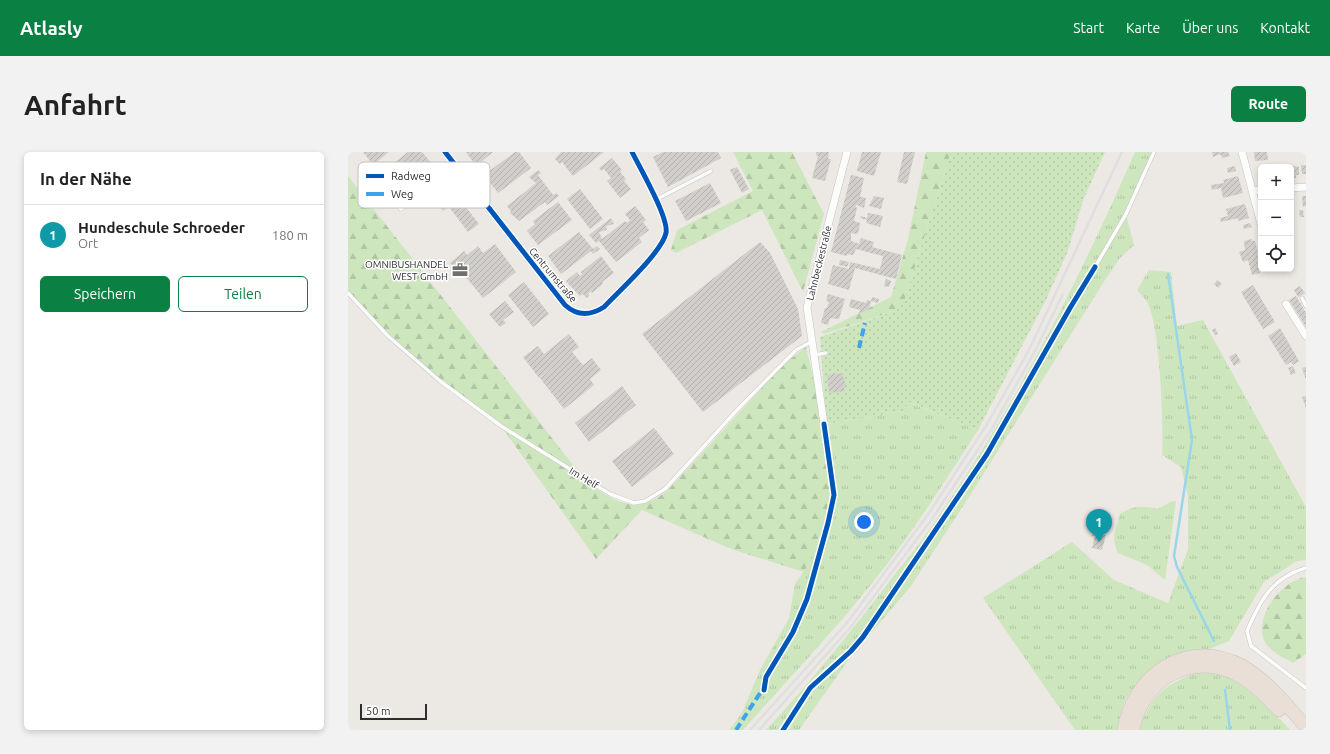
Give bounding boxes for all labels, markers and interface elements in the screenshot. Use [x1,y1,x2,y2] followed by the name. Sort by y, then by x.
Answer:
[20,17,83,39] text: Atlasly
[1073,20,1104,36] text: Start
[1126,20,1160,36] text: Karte
[1182,20,1238,36] text: Über uns
[1260,20,1310,36] text: Kontakt
[1231,86,1306,122] button: Route
[24,89,127,120] text: Anfahrt
[358,162,490,208] legend
[1258,164,1294,272] map controls
[1258,164,1294,200] button: +
[40,169,132,188] text: In der Nähe
[391,170,431,182] text: Radweg
[391,188,413,200] text: Weg
[1258,200,1294,236] button: −
[78,219,245,236] text: Hundeschule Schroeder
[804,224,834,302] street label: Lahnbeckestraße
[49,228,57,242] text: 1
[272,228,308,242] text: 180 m
[78,236,98,250] text: Ort
[1258,236,1294,272] button: locate
[527,245,579,305] street label: Centrumstraße
[365,259,448,282] place label: OMNIBUSHANDEL WEST GmbH
[451,261,469,279] office icon: OMNIBUSHANDEL WEST GmbH
[40,276,170,312] button: Speichern
[178,276,308,312] button: Teilen
[567,465,601,491] street label: Im Helf
[1086,509,1112,542] pin: 1
[854,512,874,532] your location
[360,702,427,721] scale bar
[366,705,390,717] text: 50 m

